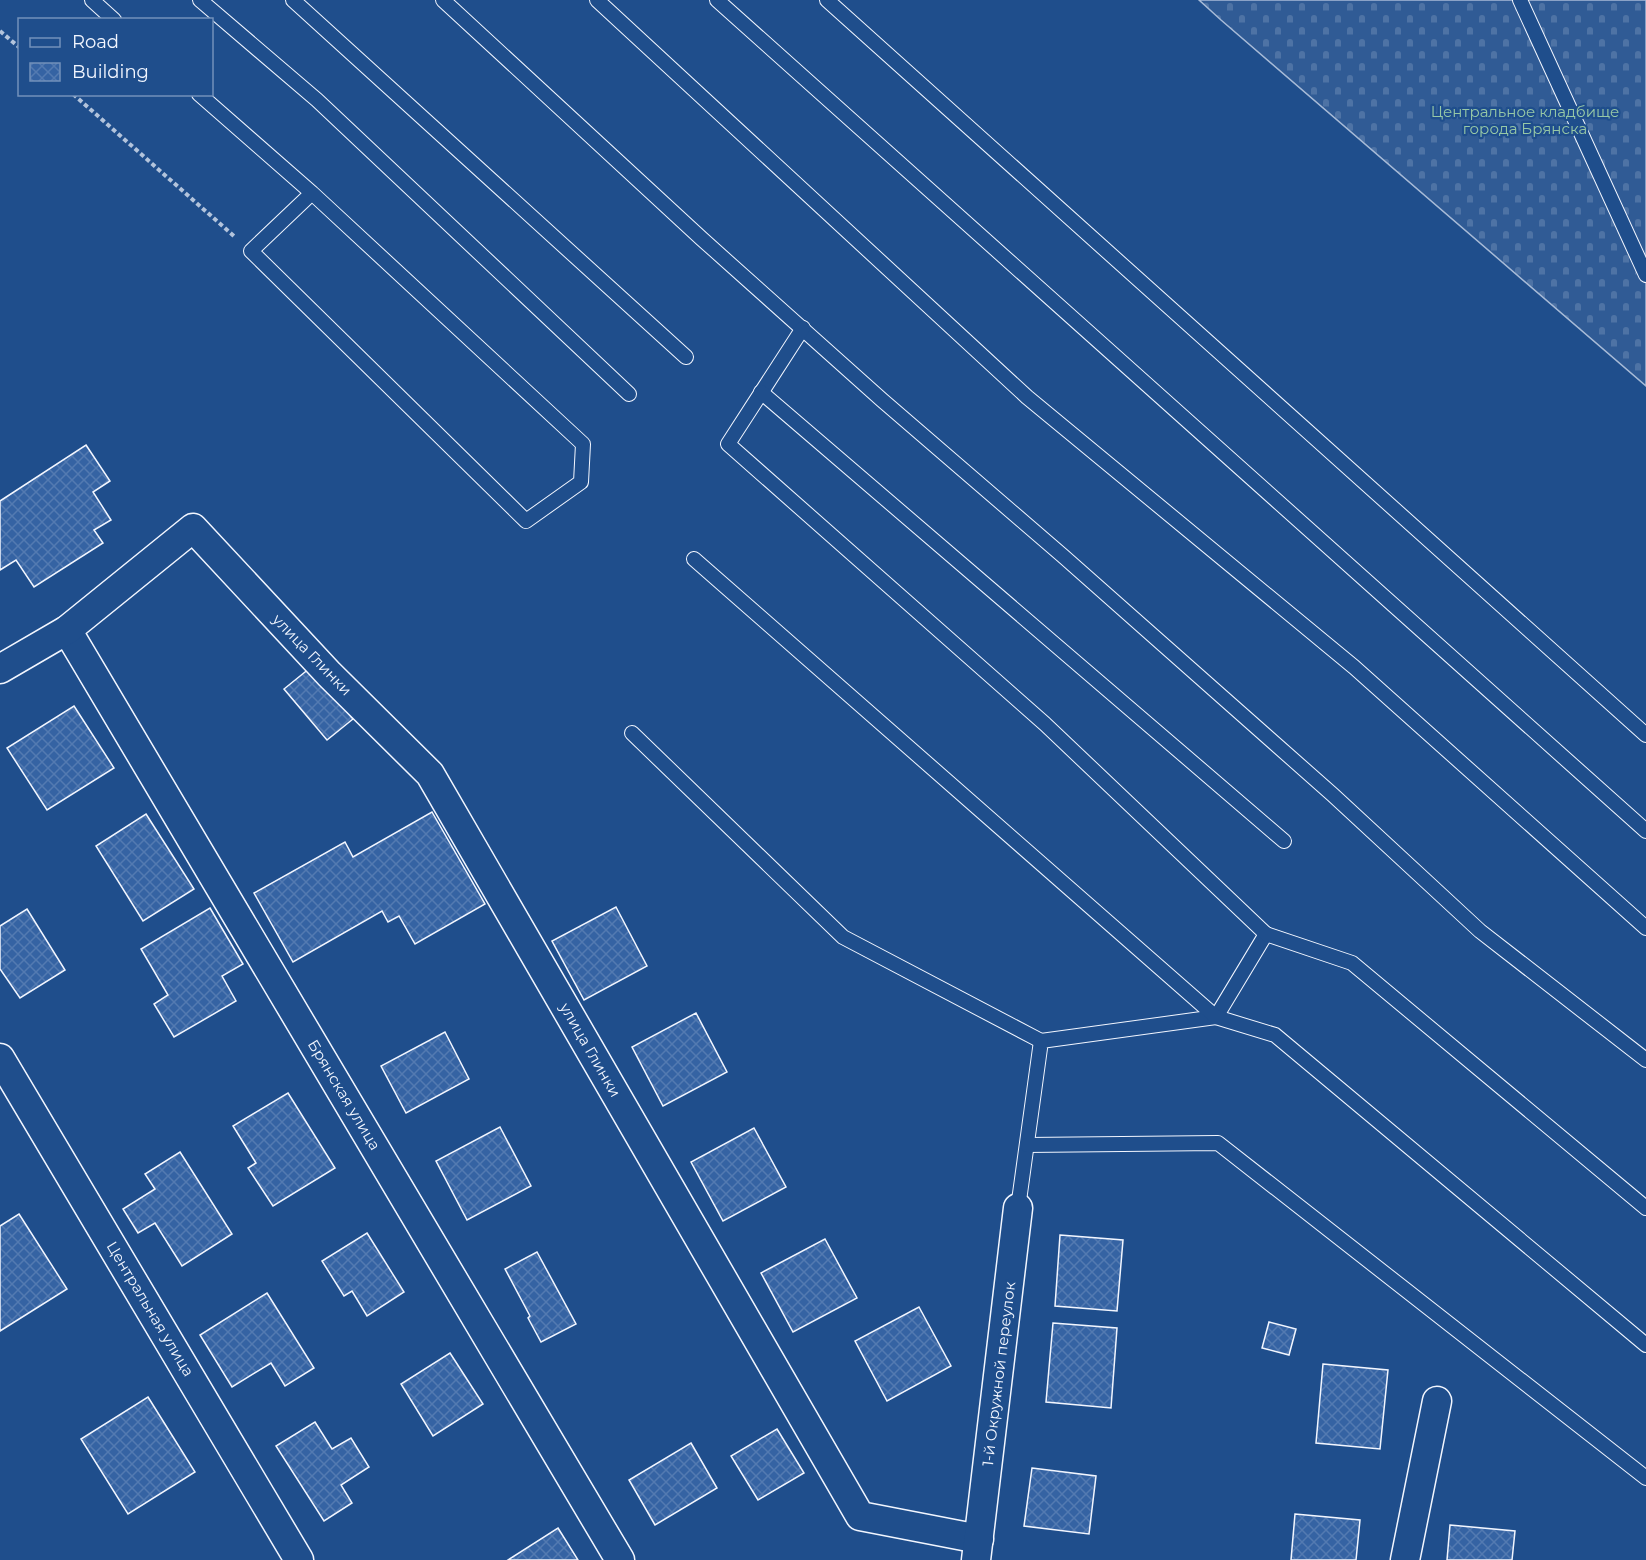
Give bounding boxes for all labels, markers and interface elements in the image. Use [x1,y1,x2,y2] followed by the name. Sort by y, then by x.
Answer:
[18,18,213,96] legend
[72,31,119,53] text: Road
[72,61,149,83] text: Building
[1431,102,1619,138] park label: Центральное кладбище города Брянска
[268,609,356,699] street label: улица Глинки
[555,998,625,1100] street label: улица Глинки
[304,1036,385,1154] street label: Брянская улица
[103,1238,198,1380] street label: Центральная улица
[978,1280,1019,1467] street label: 1-й Окружной переулок

